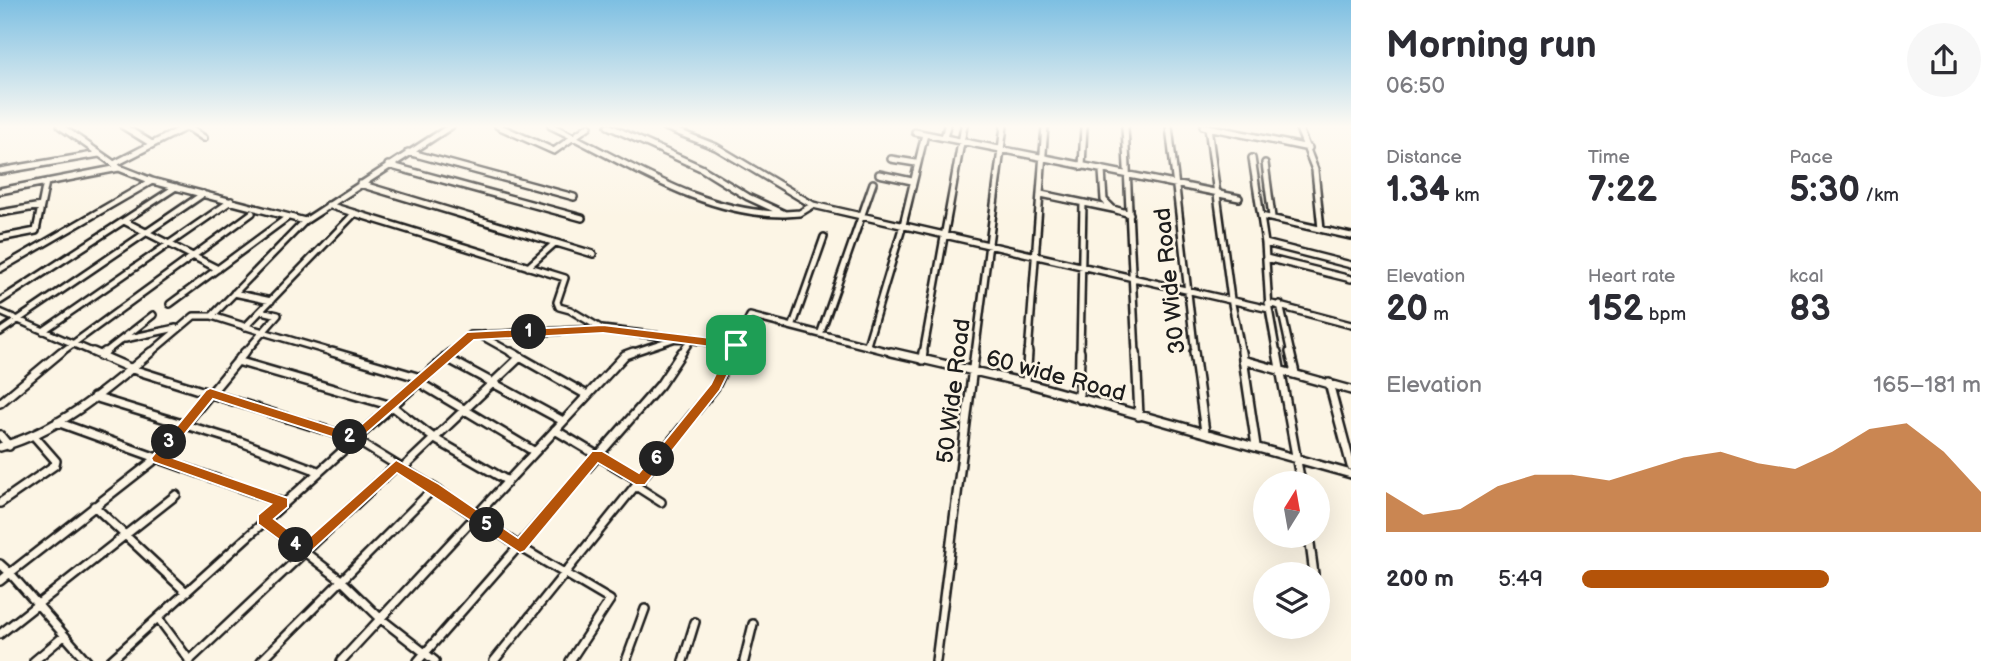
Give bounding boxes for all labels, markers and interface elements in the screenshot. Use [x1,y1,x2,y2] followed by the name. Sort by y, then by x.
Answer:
[1386,23,1597,68] text: Morning run
[1907,23,1981,97] button: share
[1386,72,1445,100] text: 06:50
[1386,146,1462,169] text: Distance
[1588,146,1630,169] text: Time
[1789,146,1833,169] text: Pace
[1386,169,1450,212] text: 1.34
[1588,169,1657,212] text: 7:22
[1789,169,1860,212] text: 5:30
[1450,184,1480,207] text: km
[1860,184,1899,207] text: /km
[1148,206,1192,355] street label: 30 Wide Road
[1386,265,1465,288] text: Elevation
[1588,265,1675,288] text: Heart rate
[1789,265,1823,288] text: kcal
[1386,288,1428,331] text: 20
[1588,288,1644,331] text: 152
[1789,288,1831,331] text: 83
[1428,303,1449,326] text: m
[1644,303,1686,326] text: bpm
[512,314,546,350] pin: 1
[706,315,766,375] pin
[931,317,977,465] street label: 50 Wide Road
[525,320,533,343] text: 1
[717,326,755,364] icon: arrive
[983,344,1129,408] street label: 60 wide Road
[1386,371,1482,399] text: Elevation
[1873,371,1981,399] text: 165–181 m
[332,420,368,454] pin: 2
[152,424,186,460] pin: 3
[344,425,355,448] text: 2
[163,430,174,453] text: 3
[640,442,674,476] pin: 6
[651,447,662,470] text: 6
[1253,471,1330,548] north arrow
[1253,471,1330,639] map controls
[470,508,504,542] pin: 5
[481,513,492,536] text: 5
[278,528,314,562] pin: 4
[290,533,301,556] text: 4
[1253,562,1330,639] button: layers
[1386,565,1454,593] text: 200 m
[1498,565,1543,593] text: 5:49

